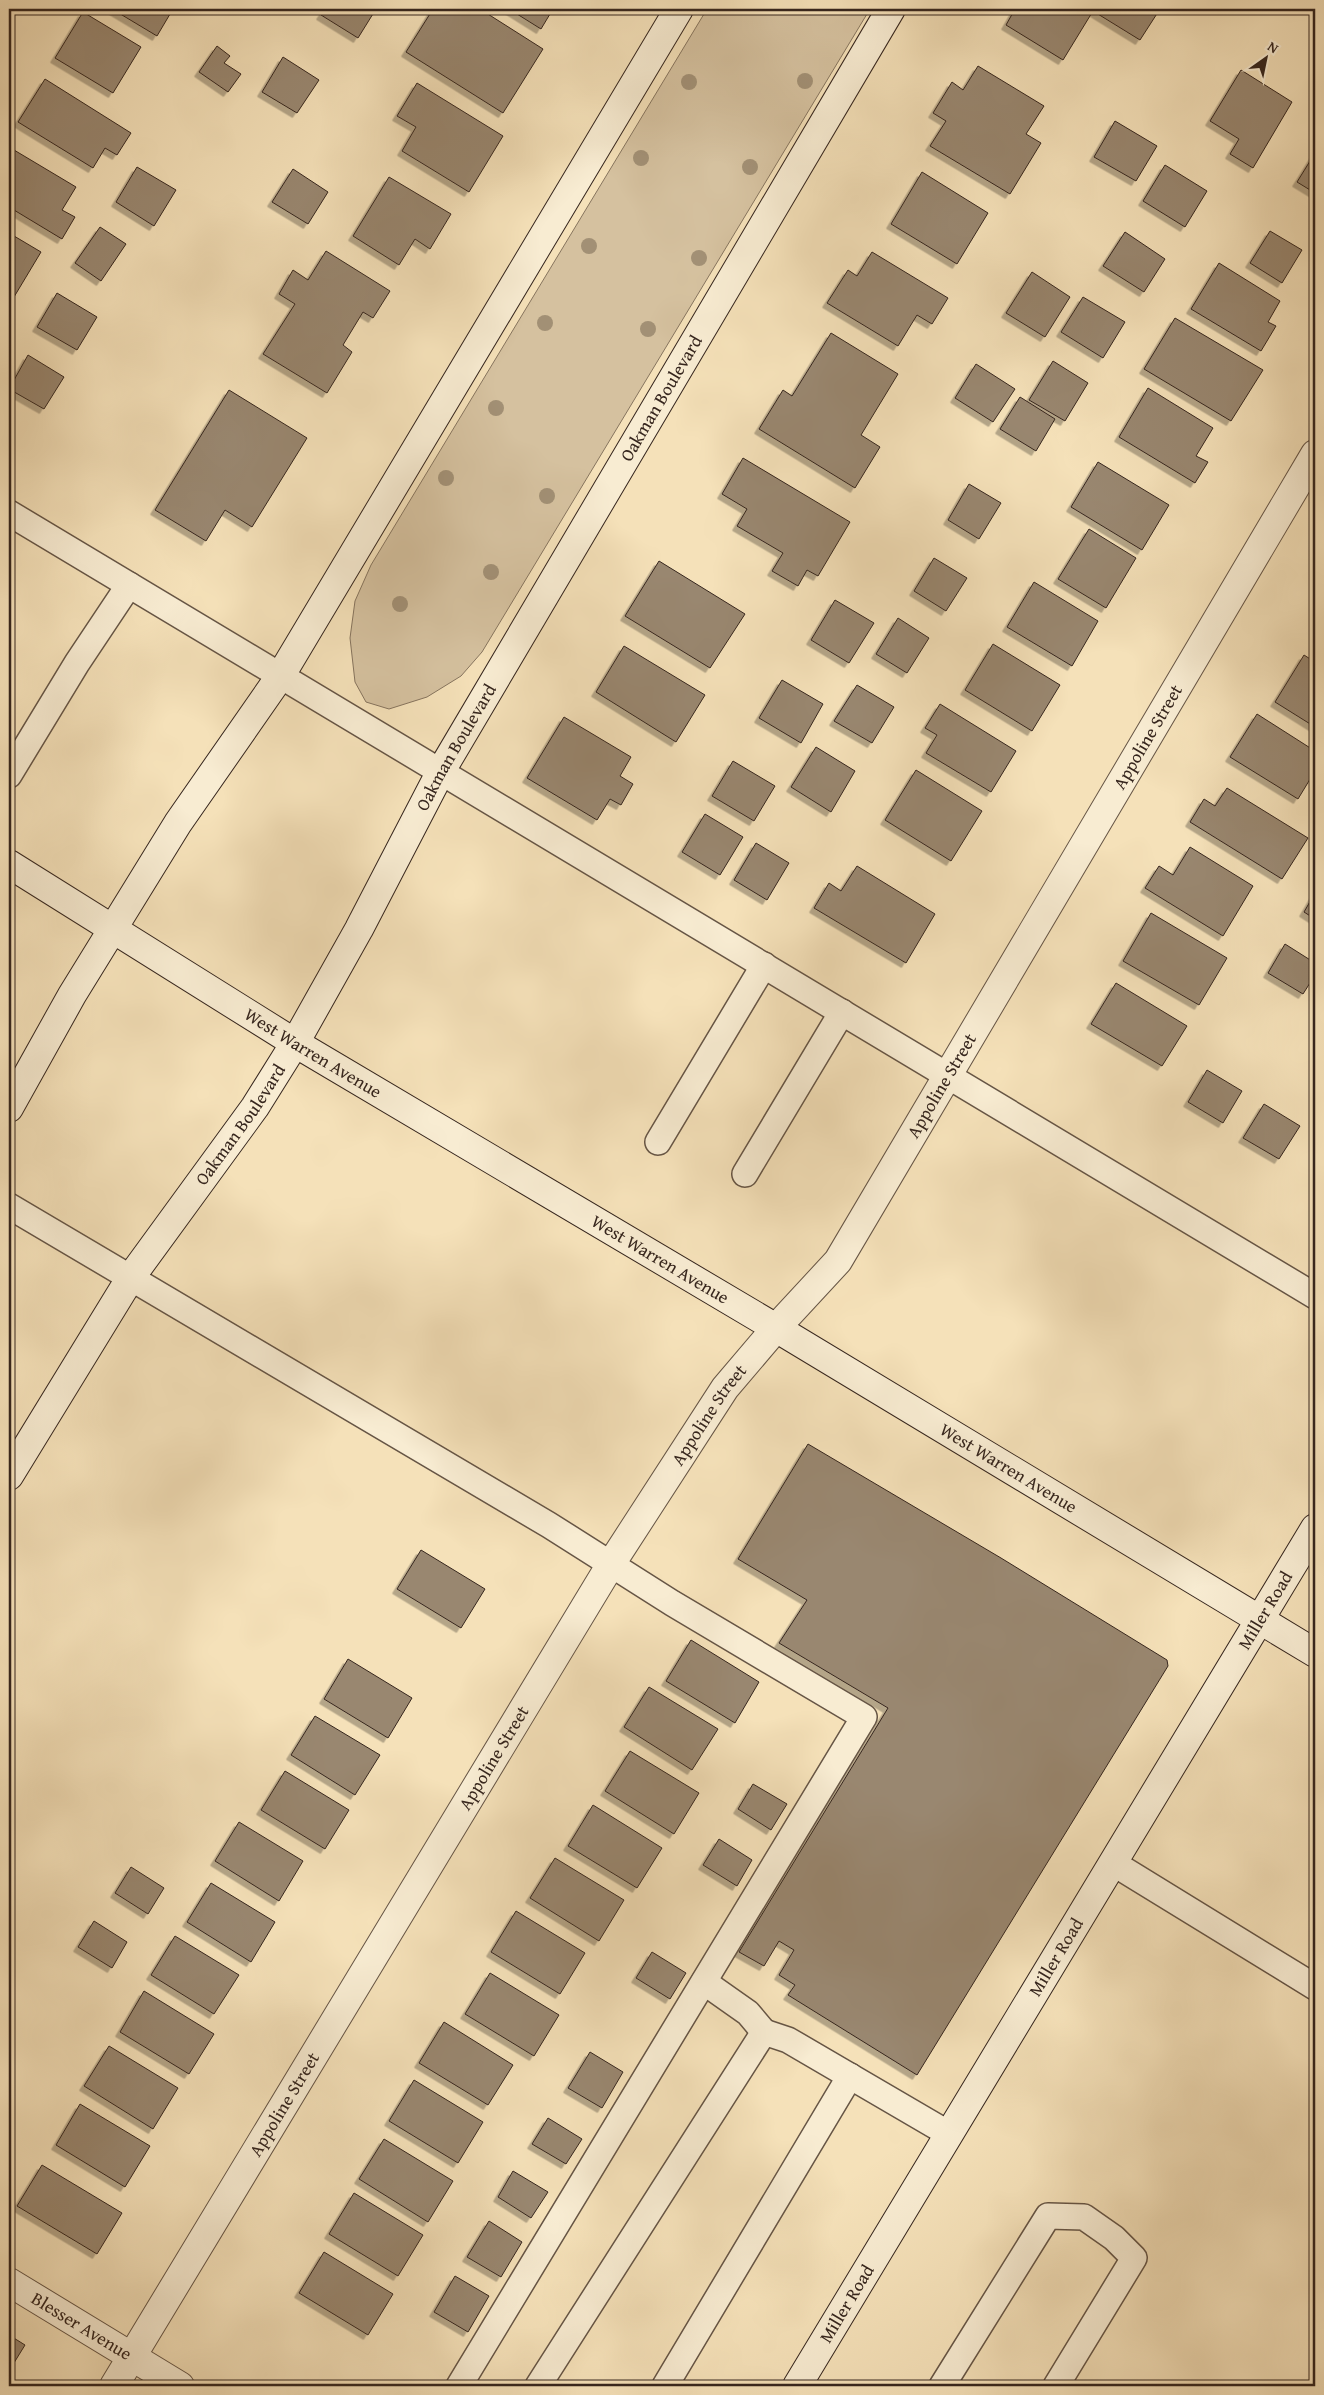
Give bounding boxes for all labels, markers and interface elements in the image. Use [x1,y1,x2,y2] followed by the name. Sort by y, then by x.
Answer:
[1242,32,1292,82] north arrow
[1264,36,1283,58] text: N
[613,329,709,466] street label: Oakman Boulevard
[409,678,503,815] street label: Oakman Boulevard
[1106,679,1189,794] street label: Appoline Street
[239,1001,387,1104] street label: West Warren Avenue
[900,1027,983,1143] street label: Appoline Street
[188,1058,292,1191] street label: Oakman Boulevard
[587,1208,735,1310] street label: West Warren Avenue
[664,1357,753,1471] street label: Appoline Street
[935,1416,1083,1520] street label: West Warren Avenue
[1231,1565,1299,1655] street label: Miller Road
[451,1700,536,1815] street label: Appoline Street
[1021,1912,1090,2001] street label: Miller Road
[242,2046,326,2162] street label: Appoline Street
[812,2259,881,2348] street label: Miller Road
[26,2285,137,2367] street label: Blesser Avenue

